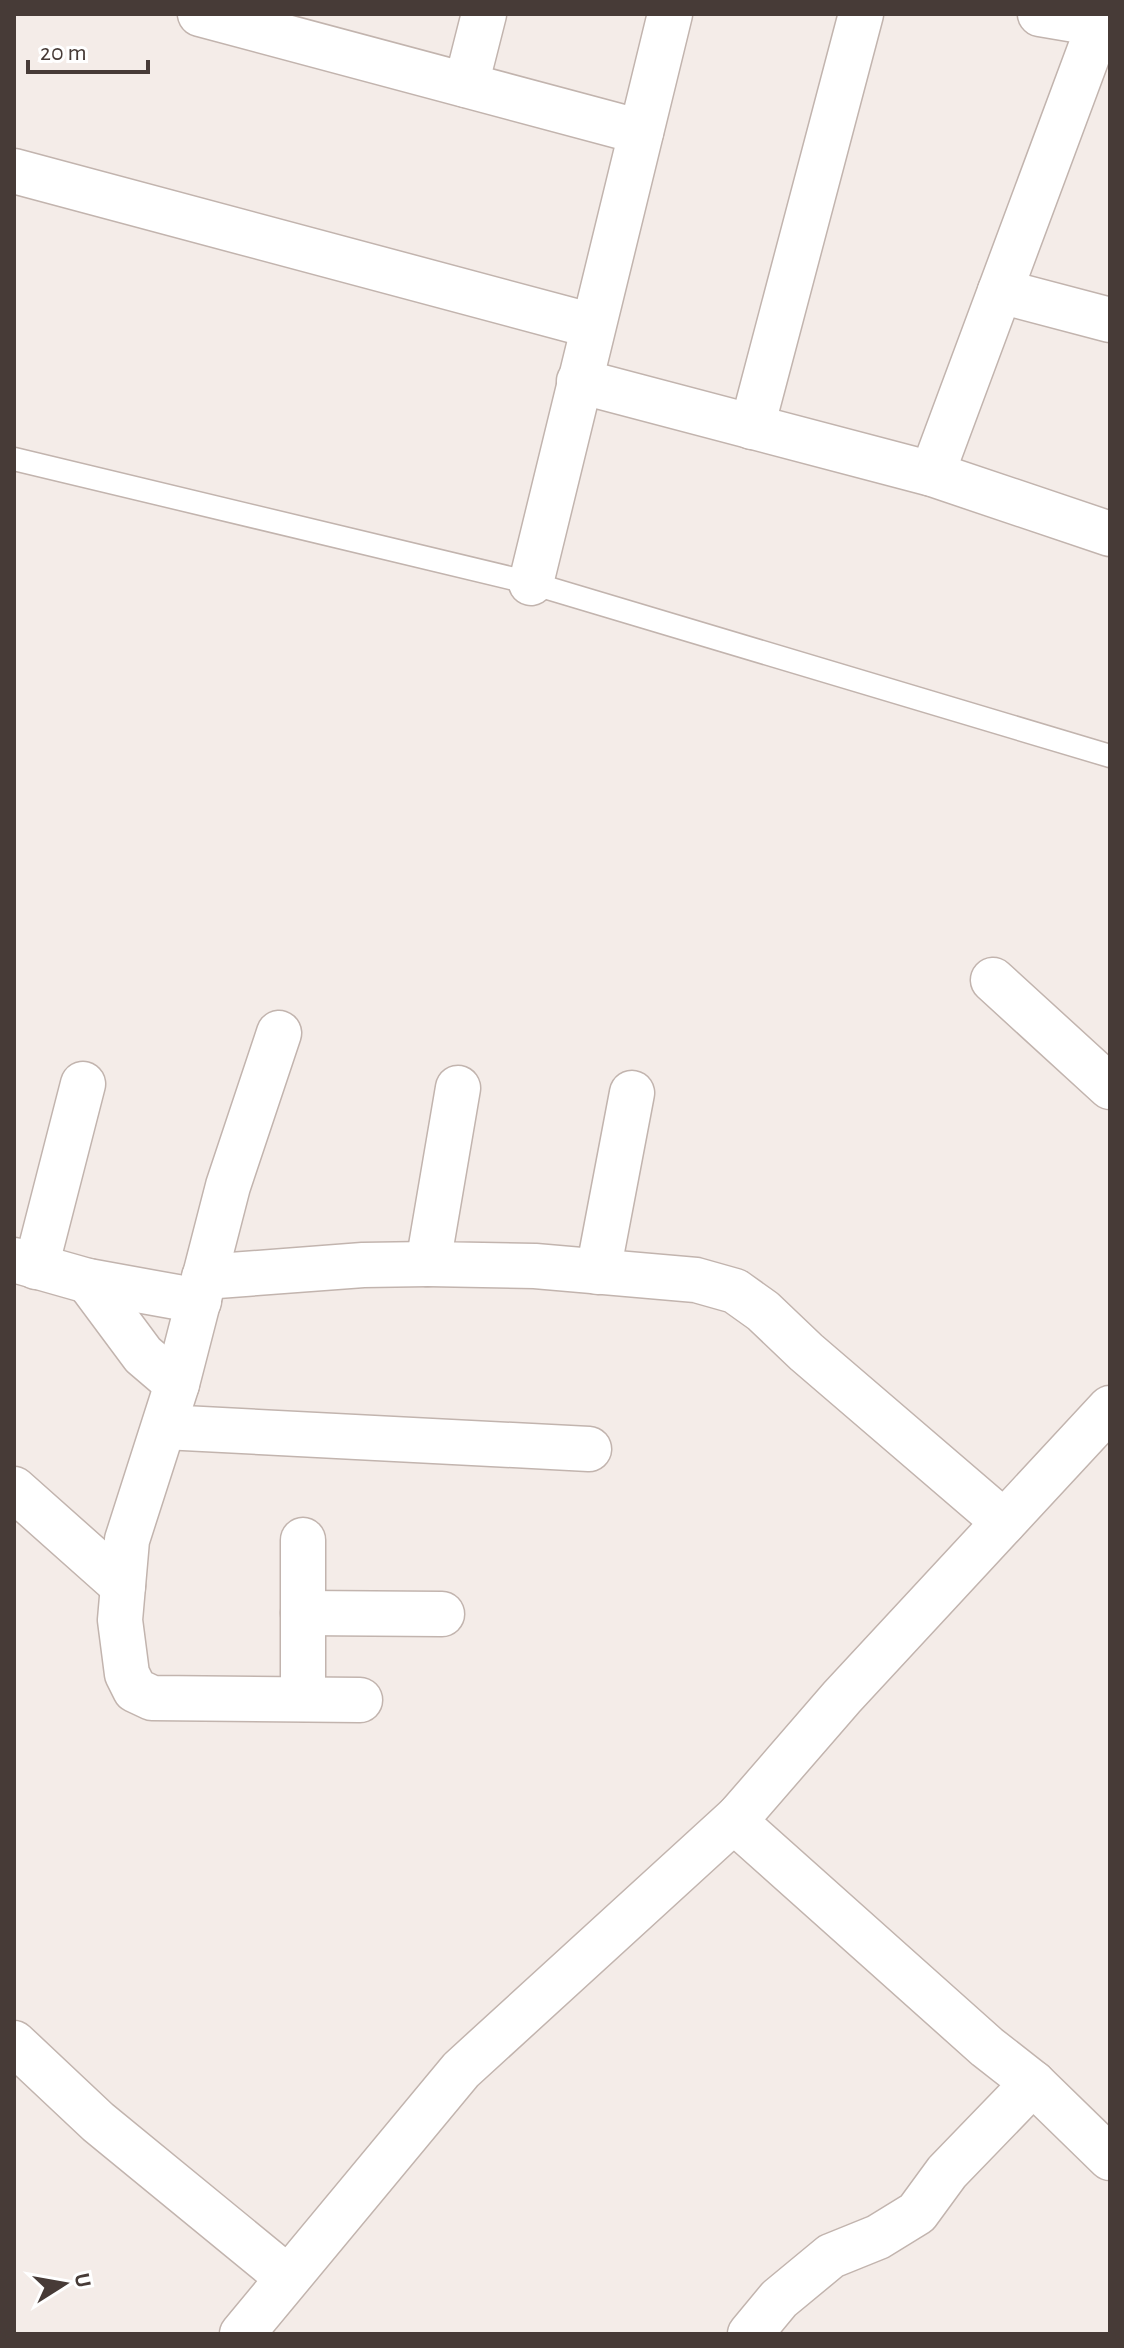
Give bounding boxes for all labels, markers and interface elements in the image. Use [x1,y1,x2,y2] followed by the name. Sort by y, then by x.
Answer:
[28,24,148,74] scale bar
[40,41,87,65] text: 20 m
[24,2244,104,2324] north arrow
[71,2271,95,2289] text: U

